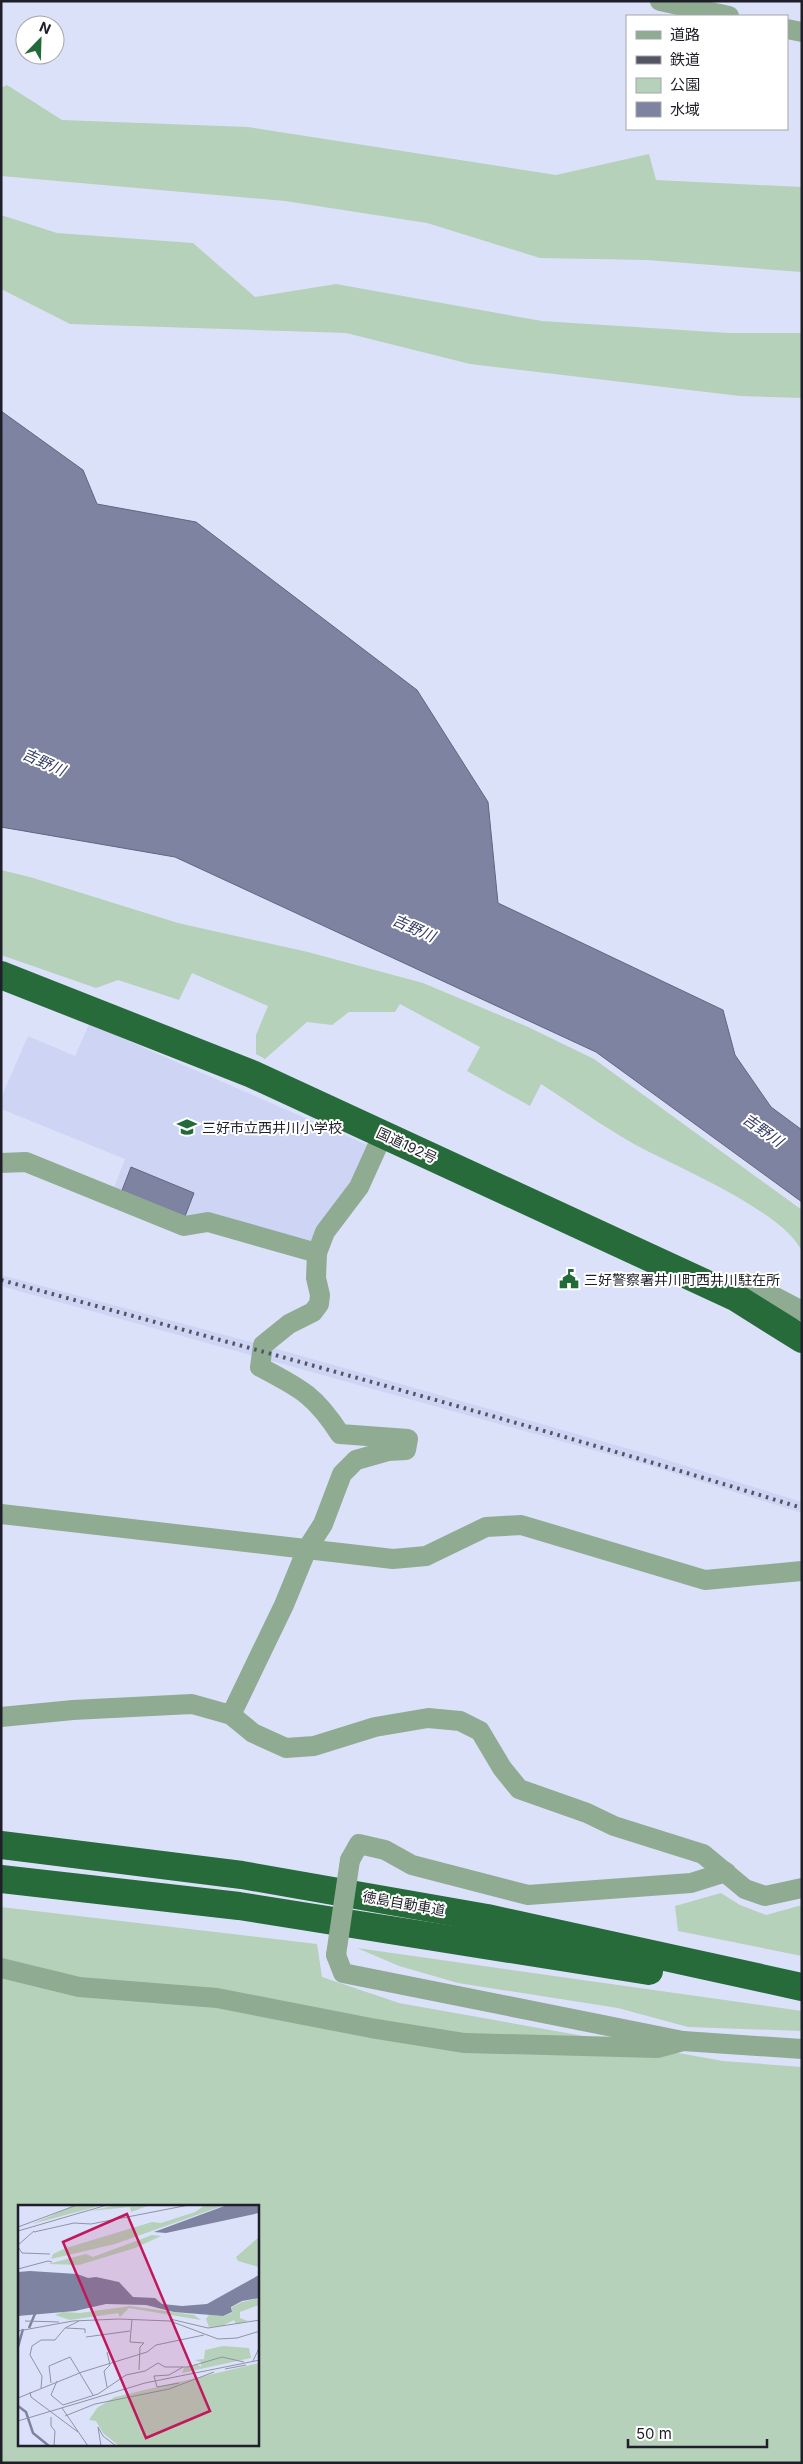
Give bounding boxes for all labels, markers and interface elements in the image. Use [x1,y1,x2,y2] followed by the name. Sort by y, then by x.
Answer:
[15,15,65,65] north arrow
[626,15,788,130] legend
[37,18,54,37] text: N
[670,25,700,44] text: 道路
[670,50,700,69] text: 鉄道
[670,75,700,94] text: 公園
[670,100,700,119] text: 水域
[20,744,70,781] water label: 吉野川
[390,910,440,947] water label: 吉野川
[739,1109,789,1152] water label: 吉野川
[176,1116,198,1138] school or university icon: 三好市立西井川小学校
[202,1119,342,1136] place label: 三好市立西井川小学校
[374,1124,440,1166] street label: 国道192号
[558,1268,580,1290] public building icon: 三好警察署井川町西井川駐在所
[584,1271,780,1288] place label: 三好警察署井川町西井川駐在所
[361,1887,447,1919] street label: 徳島自動車道
[18,2205,259,2446] inset map
[628,2416,767,2448] scale bar
[636,2424,672,2443] text: 50 m

